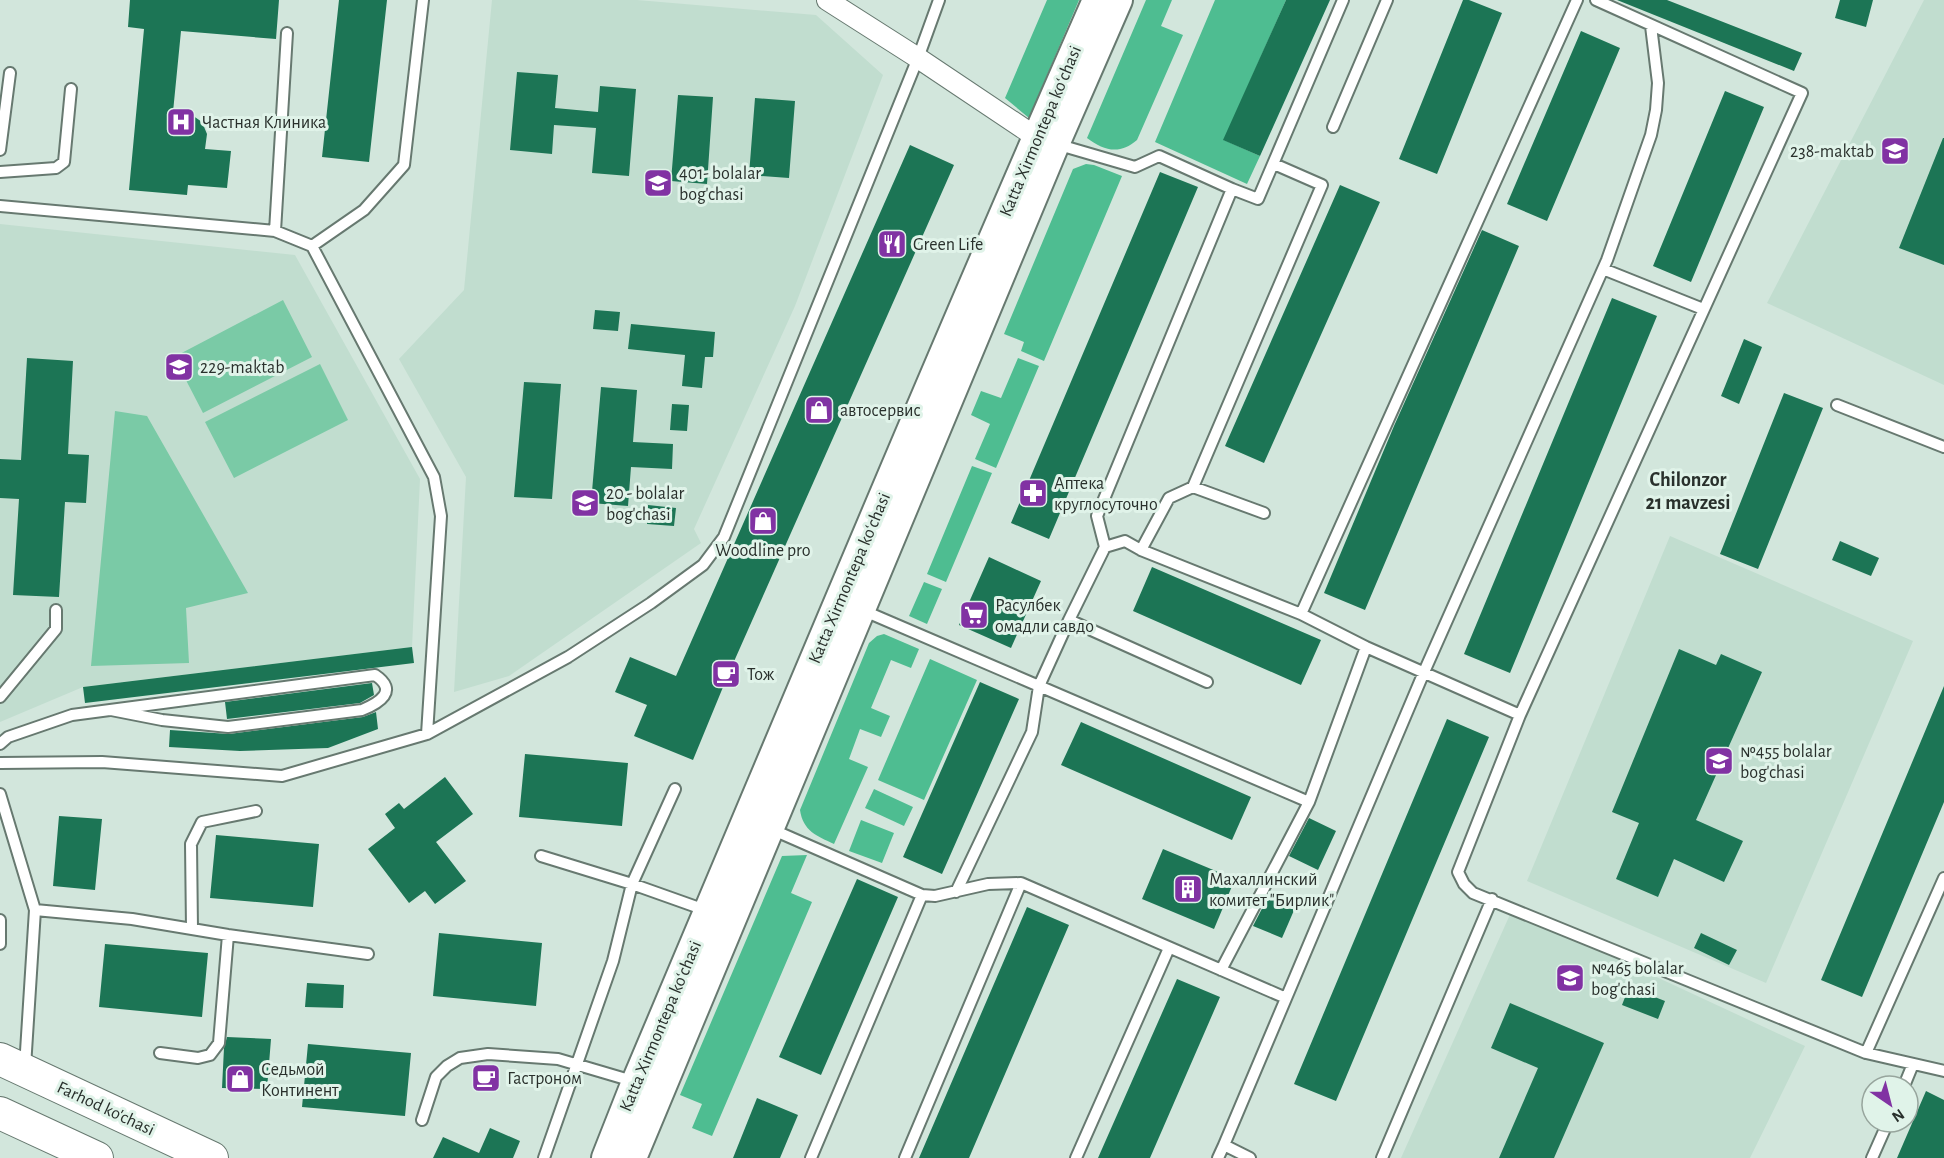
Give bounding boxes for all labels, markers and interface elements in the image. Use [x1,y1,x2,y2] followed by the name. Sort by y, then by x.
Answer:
[997,43,1085,219] street label: Katta Xirmontepa koʻchasi
[165,106,197,138] hospital icon: Частная Клиника
[202,114,326,132] place label: Частная Клиника
[1879,135,1911,167] school or university icon: 238-maktab
[1790,143,1874,161] place label: 238-maktab
[679,165,761,204] place label: 401- bolalar bog'chasi
[642,167,674,199] school or university icon: 401- bolalar bog'chasi
[876,228,908,260] restaurant icon: Green Life
[913,236,983,254] place label: Green Life
[163,351,195,383] school or university icon: 229-maktab
[200,359,285,377] place label: 229-maktab
[803,394,835,426] shop icon: автосервис
[840,402,921,420] place label: автосервис
[1646,470,1730,513] district label: Chilonzor 21 mavzesi
[1054,475,1158,514] place label: Аптека круглосуточно
[1017,477,1049,509] pharmacy icon: Аптека круглосуточно
[606,485,685,524] place label: 20 - bolalar bog'chasi
[569,487,601,519] school or university icon: 20 - bolalar bog'chasi
[806,490,894,666] street label: Katta Xirmontepa koʻchasi
[747,505,779,537] shop icon: Woodline pro
[715,542,811,560] place label: Woodline pro
[995,596,1094,636] place label: Расулбек омадли савдо
[958,599,990,631] supermarket icon: Расулбек омадли савдо
[710,658,742,690] cafe icon: Тож
[747,666,775,684] place label: Тож
[1740,743,1832,782] place label: №455 bolalar bog'chasi
[1703,745,1735,777] school or university icon: №455 bolalar bog'chasi
[1209,871,1334,910] place label: Махаллинский комитет "Бирлик"
[1172,873,1204,905] building icon: Махаллинский комитет "Бирлик"
[617,938,705,1114] street label: Katta Xirmontepa koʻchasi
[1591,960,1684,999] place label: №465 bolalar bog'chasi
[1554,962,1586,994] school or university icon: №465 bolalar bog'chasi
[261,1061,339,1100] place label: Седьмой Континент
[470,1062,502,1094] cafe icon: Гастроном
[224,1063,256,1095] shop icon: Седьмой Континент
[507,1070,582,1088] place label: Гастроном
[1860,1074,1920,1134] north arrow
[54,1078,157,1139] street label: Farhod ko'chasi
[1889,1106,1907,1125] text: N

